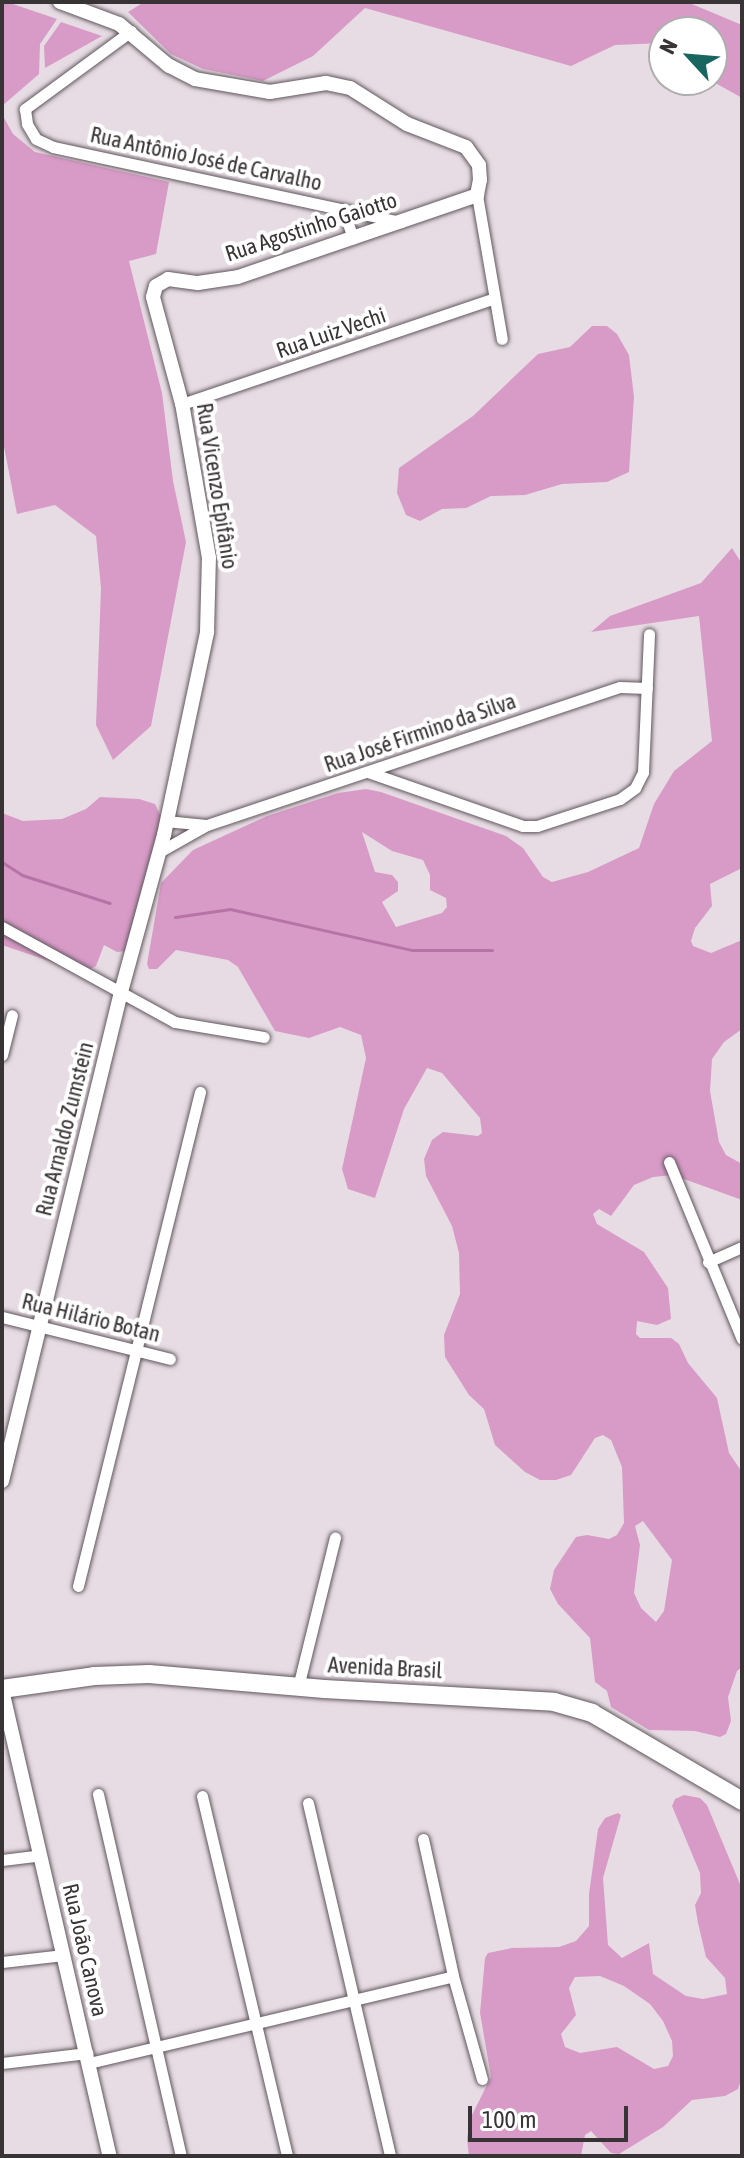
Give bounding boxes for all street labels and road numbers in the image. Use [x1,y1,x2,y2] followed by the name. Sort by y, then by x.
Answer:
[88,122,324,196] street label: Rua Antônio José de Carvalho
[222,187,400,267] street label: Rua Agostinho Gaiotto
[273,302,389,364] street label: Rua Luiz Vechi
[191,401,243,571] street label: Rua Vicenzo Epifânio
[321,688,519,778] street label: Rua José Firmino da Silva
[31,1039,99,1219] street label: Rua Arnaldo Zumstein
[19,1288,163,1348] street label: Rua Hilário Botan
[327,1652,443,1684] street label: Avenida Brasil
[57,1881,113,2019] street label: Rua João Canova

